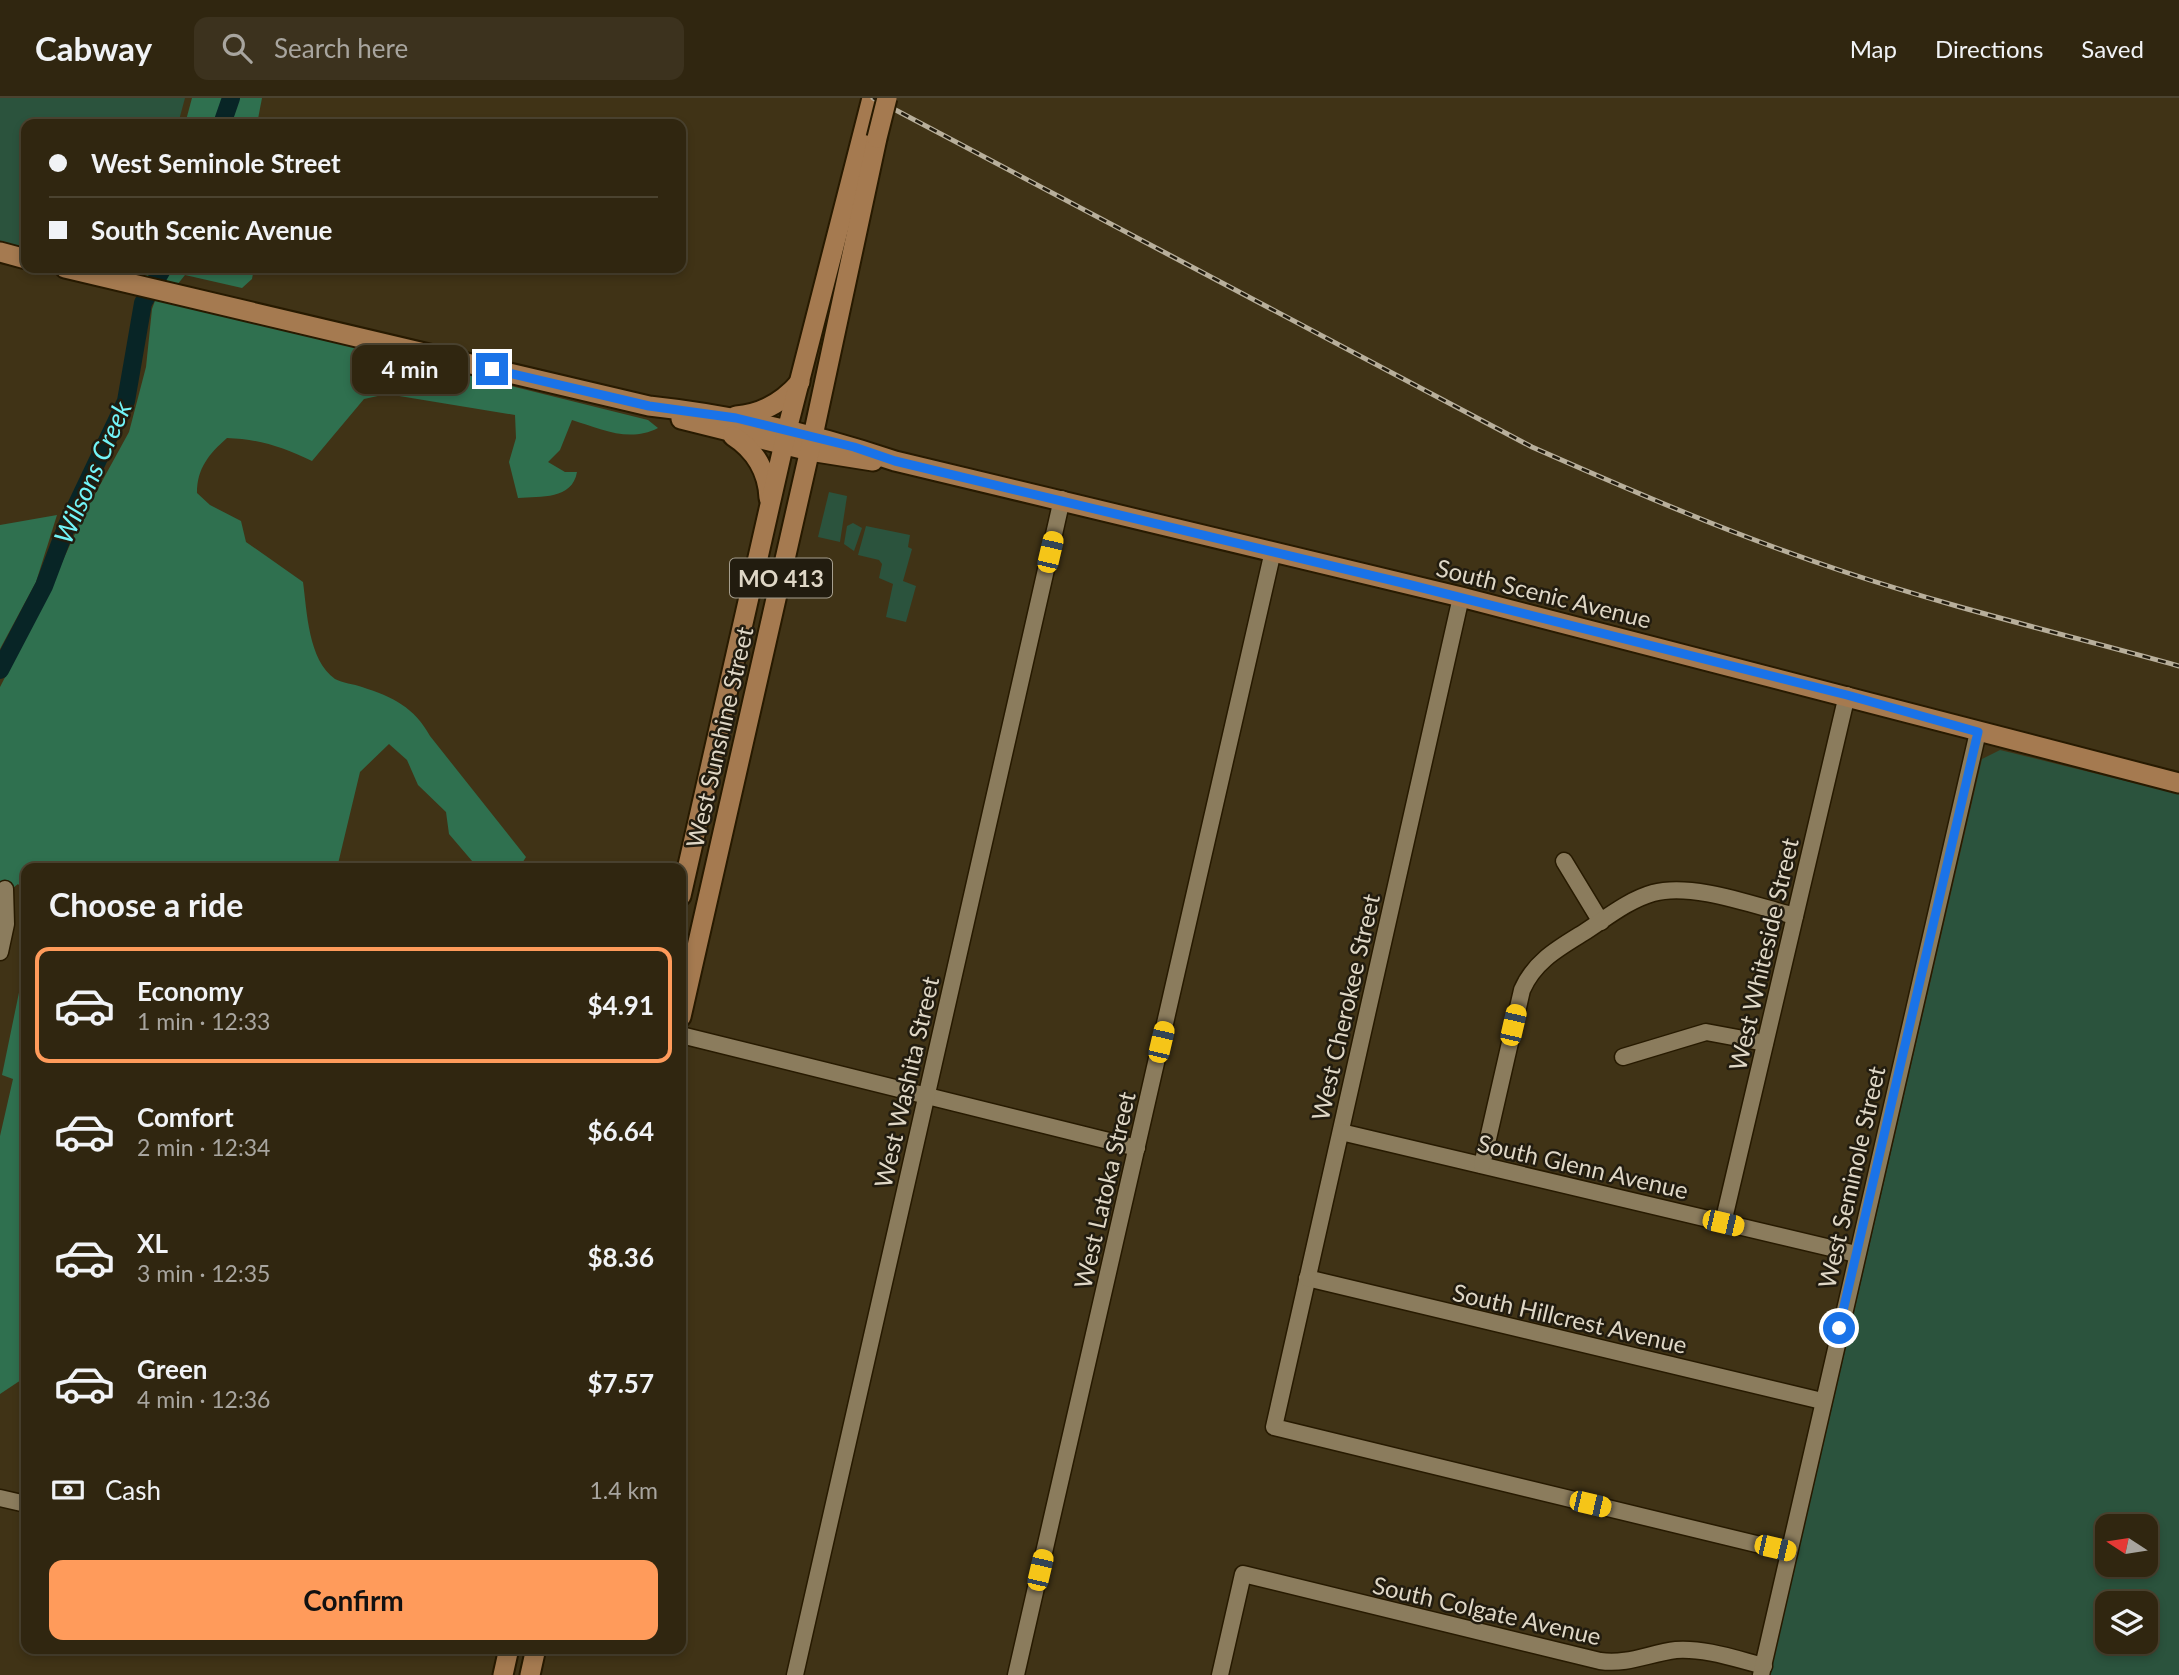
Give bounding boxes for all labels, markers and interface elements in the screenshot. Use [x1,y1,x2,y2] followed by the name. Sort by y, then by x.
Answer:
[194,17,684,80] search box
[35,28,152,68] text: Cabway
[218,29,256,67] icon: search
[274,32,408,64] text: Search here
[1850,34,1897,63] text: Map
[1935,34,2043,63] text: Directions
[2081,34,2144,63] text: Saved
[91,147,341,179] text: West Seminole Street
[91,214,333,246] text: South Scenic Avenue
[352,344,468,394] callout: 4 min
[476,353,508,385] route end
[381,355,439,383] text: 4 min
[46,395,138,548] water label: Wilsons Creek
[1036,529,1065,575] car
[1434,552,1654,634] street label: South Scenic Avenue
[730,558,832,598] road number: MO 413
[679,623,759,850] street label: West Sunshine Street
[1722,835,1804,1073] street label: West Whiteside Street
[49,885,243,924] text: Choose a ride
[1305,891,1385,1123] street label: West Cherokee Street
[868,973,944,1190] street label: West Washita Street
[53,974,116,1037] icon: car
[137,975,243,1007] text: Economy
[588,989,654,1021] text: $4.91
[1499,1002,1528,1048] car
[137,1007,270,1035] text: 1 min · 12:33
[1147,1019,1176,1065] car
[1811,1063,1891,1291] street label: West Seminole Street
[1067,1088,1141,1291] street label: West Latoka Street
[53,1100,116,1163] icon: car
[137,1101,234,1133] text: Comfort
[588,1115,654,1147] text: $6.64
[1475,1128,1691,1204] street label: South Glenn Avenue
[137,1133,270,1161] text: 2 min · 12:34
[1701,1208,1746,1238] car
[53,1226,116,1289] icon: car
[137,1227,168,1259] text: XL
[588,1241,654,1273] text: $8.36
[137,1259,270,1287] text: 3 min · 12:35
[1450,1277,1690,1359] street label: South Hillcrest Avenue
[1823,1312,1855,1344] route start
[53,1352,116,1415] icon: car
[137,1353,207,1385] text: Green
[588,1367,654,1399] text: $7.57
[137,1385,270,1413] text: 4 min · 12:36
[49,1471,87,1509] icon: cash
[105,1474,161,1506] text: Cash
[589,1476,658,1504] text: 1.4 km
[1568,1489,1613,1519] car
[2095,1514,2158,1577] north arrow
[2095,1514,2158,1654] map controls
[1753,1533,1798,1563] car
[1026,1547,1055,1593] car
[49,1560,658,1640] button: Confirm
[1370,1570,1604,1650] street label: South Colgate Avenue
[2095,1591,2158,1654] button: layers

